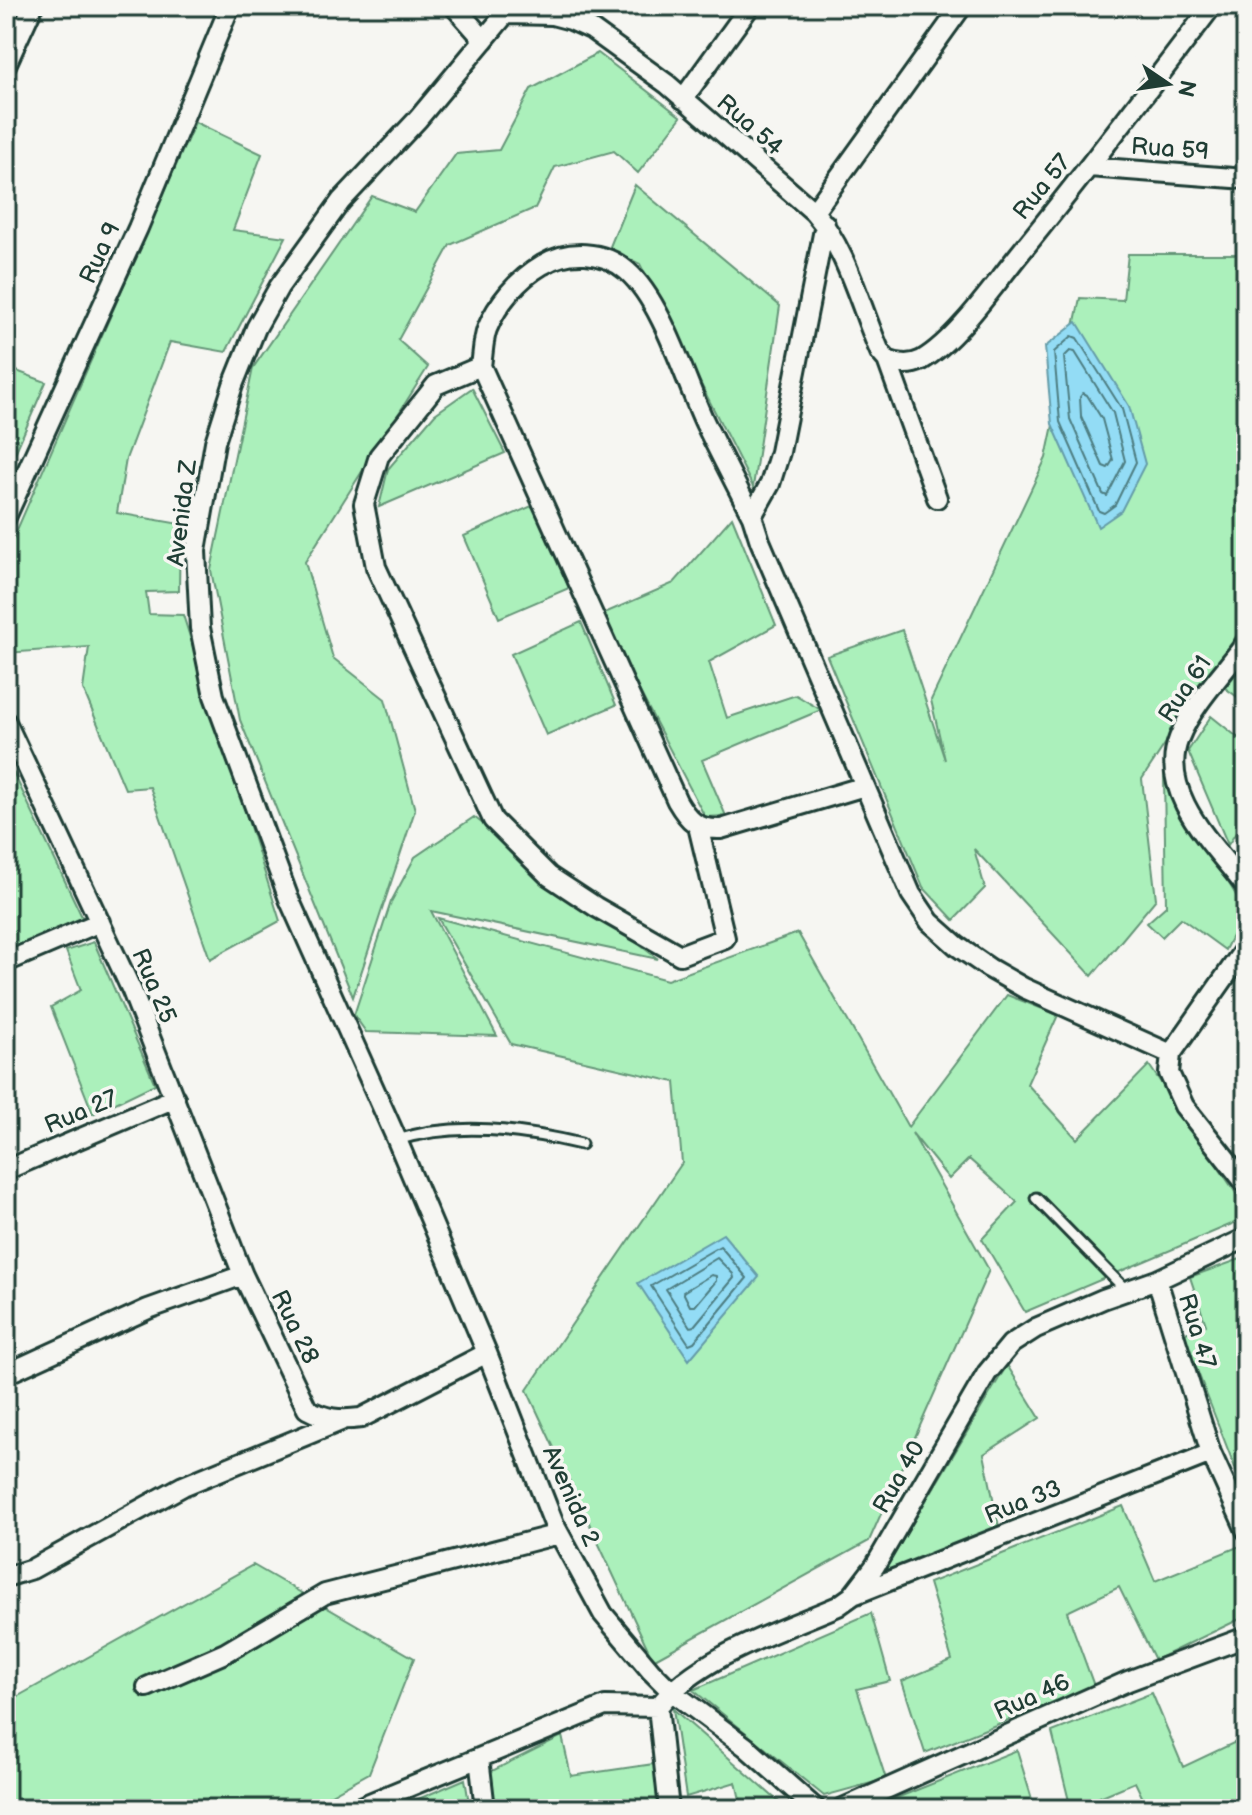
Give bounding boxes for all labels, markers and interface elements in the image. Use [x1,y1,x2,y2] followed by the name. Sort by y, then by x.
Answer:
[1128,44,1208,124] north arrow
[1171,77,1201,99] text: N
[711,88,790,162] street label: Rua 54
[1130,132,1210,166] street label: Rua 59
[1007,148,1077,226] street label: Rua 57
[73,218,127,288] street label: Rua 9
[161,458,203,568] street label: Avenida Z
[1152,650,1218,728] street label: Rua 61
[125,944,183,1028] street label: Rua 25
[40,1084,122,1140] street label: Rua 27
[265,1285,325,1369] street label: Rua 28
[1172,1290,1222,1372] street label: Rua 47
[867,1435,931,1519] street label: Rua 40
[536,1441,606,1551] street label: Avenida 2
[980,1474,1066,1530] street label: Rua 33
[990,1668,1074,1726] street label: Rua 46

